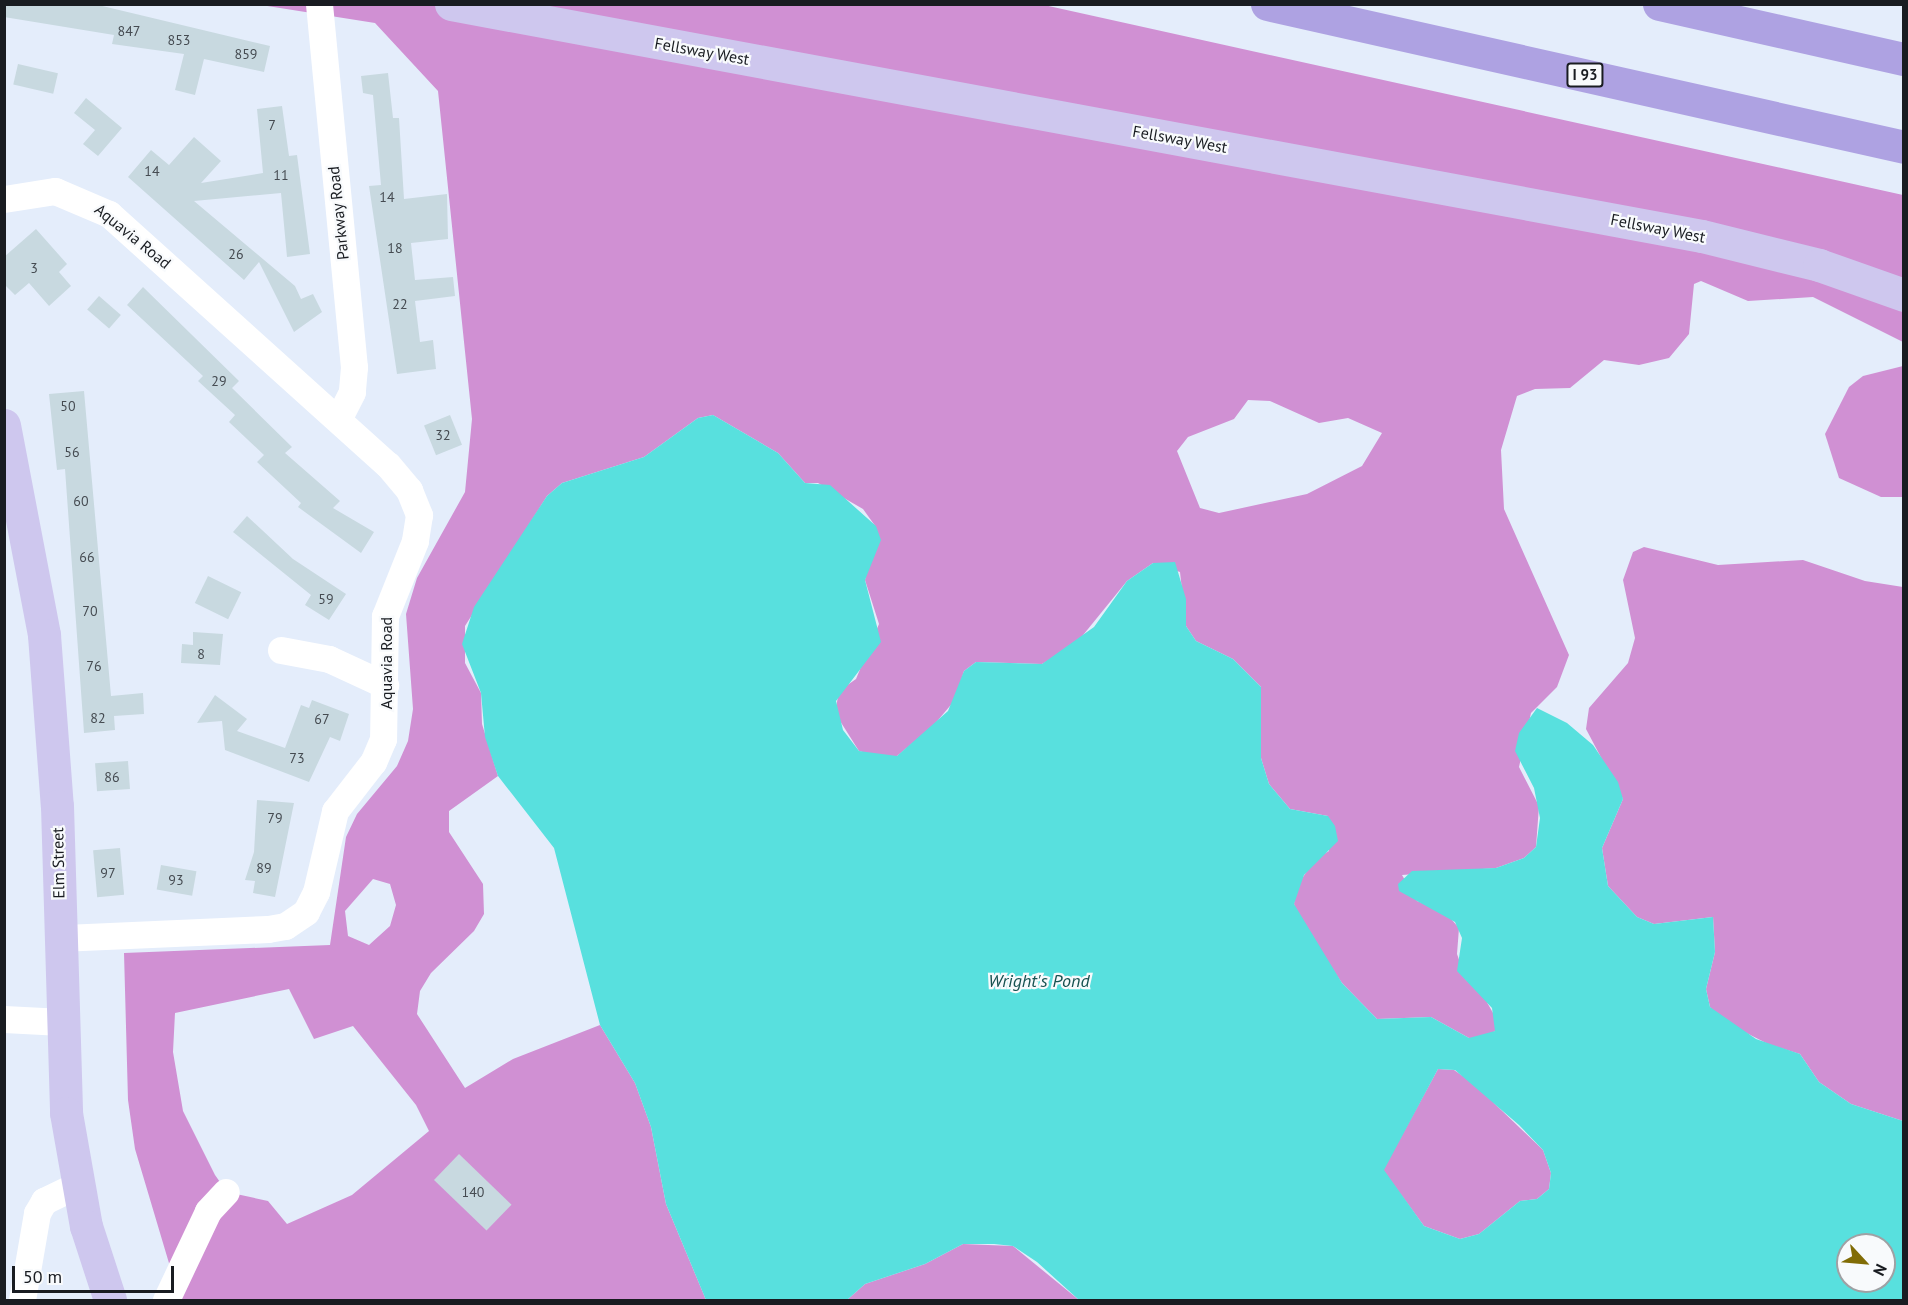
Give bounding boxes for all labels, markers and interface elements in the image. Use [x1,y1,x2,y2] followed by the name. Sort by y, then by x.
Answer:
[118,23,140,39] house number: 847
[168,32,190,48] house number: 853
[653,33,751,69] street label: Fellsway West
[235,46,257,62] house number: 859
[1566,63,1604,87] road number: I 93
[268,117,276,133] house number: 7
[1131,121,1229,157] street label: Fellsway West
[144,163,160,179] house number: 14
[324,165,352,261] street label: Parkway Road
[273,167,289,183] house number: 11
[379,189,395,205] house number: 14
[91,199,175,273] street label: Aquavia Road
[1609,209,1707,247] street label: Fellsway West
[387,240,403,256] house number: 18
[228,246,244,262] house number: 26
[30,260,38,276] house number: 3
[392,296,408,312] house number: 22
[211,373,227,389] house number: 29
[60,398,76,414] house number: 50
[435,427,451,443] house number: 32
[64,444,80,460] house number: 56
[73,493,89,509] house number: 60
[79,549,95,565] house number: 66
[318,591,334,607] house number: 59
[82,603,98,619] house number: 70
[376,617,396,709] street label: Aquavia Road
[197,646,205,662] house number: 8
[86,658,102,674] house number: 76
[90,710,106,726] house number: 82
[314,711,330,727] house number: 67
[289,750,305,766] house number: 73
[104,769,120,785] house number: 86
[267,810,283,826] house number: 79
[48,827,68,899] street label: Elm Street
[256,860,272,876] house number: 89
[100,865,116,881] house number: 97
[168,872,184,888] house number: 93
[988,970,1090,992] water label: Wright's Pond
[462,1184,484,1200] house number: 140
[1836,1233,1896,1293] north arrow
[15,1254,177,1292] scale bar
[1869,1261,1892,1279] text: N
[23,1265,62,1288] text: 50 m

